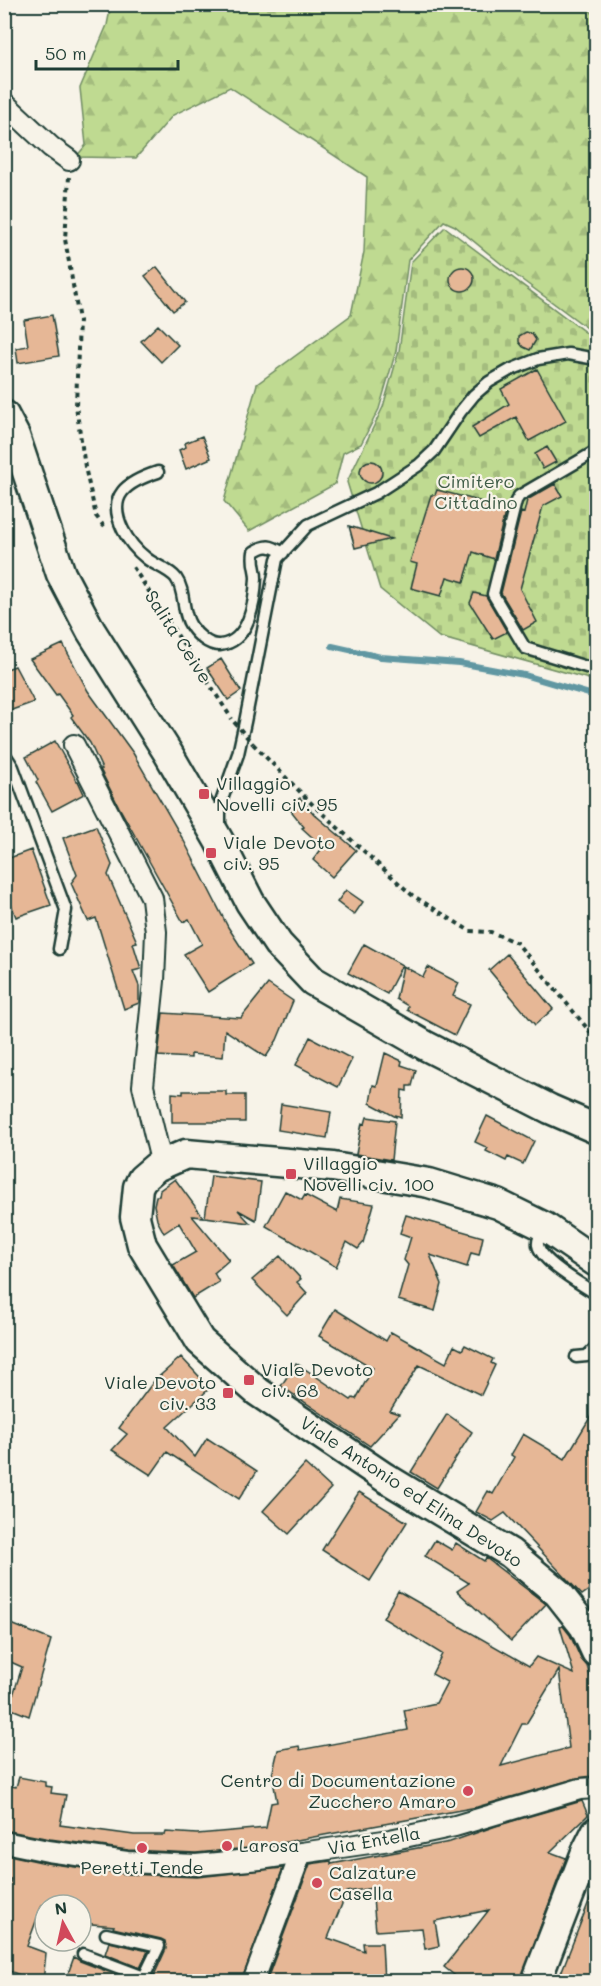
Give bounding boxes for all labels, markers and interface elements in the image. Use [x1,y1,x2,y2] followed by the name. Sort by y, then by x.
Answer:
[36,33,178,71] scale bar
[45,41,87,65] text: 50 m
[435,469,518,514] park label: Cimitero Cittadino
[140,585,218,688] street label: Salita Ceive
[216,771,338,816] place label: Villaggio Novelli civ. 95
[197,787,211,801] marker: Villaggio Novelli civ. 95
[223,830,335,875] place label: Viale Devoto civ. 95
[204,846,218,860] marker: Viale Devoto civ. 95
[303,1151,434,1196] place label: Villaggio Novelli civ. 100
[284,1167,298,1181] marker: Villaggio Novelli civ. 100
[261,1357,373,1402] place label: Viale Devoto civ. 68
[104,1370,216,1415] place label: Viale Devoto civ. 33
[242,1373,256,1387] marker: Viale Devoto civ. 68
[221,1386,235,1400] marker: Viale Devoto civ. 33
[296,1410,528,1572] street label: Viale Antonio ed Elina Devoto
[221,1768,456,1813] place label: Centro di Documentazione Zucchero Amaro
[461,1784,475,1798] marker: Centro di Documentazione Zucchero Amaro
[326,1820,422,1860] street label: Via Entella
[239,1833,299,1857] place label: Larosa
[220,1839,234,1853] marker: Larosa
[135,1841,149,1855] marker: Peretti Tende
[80,1855,204,1879] place label: Peretti Tende
[329,1860,417,1905] place label: Calzature Casella
[310,1876,324,1890] marker: Calzature Casella
[33,1893,93,1953] north arrow
[53,1896,68,1919] text: N

